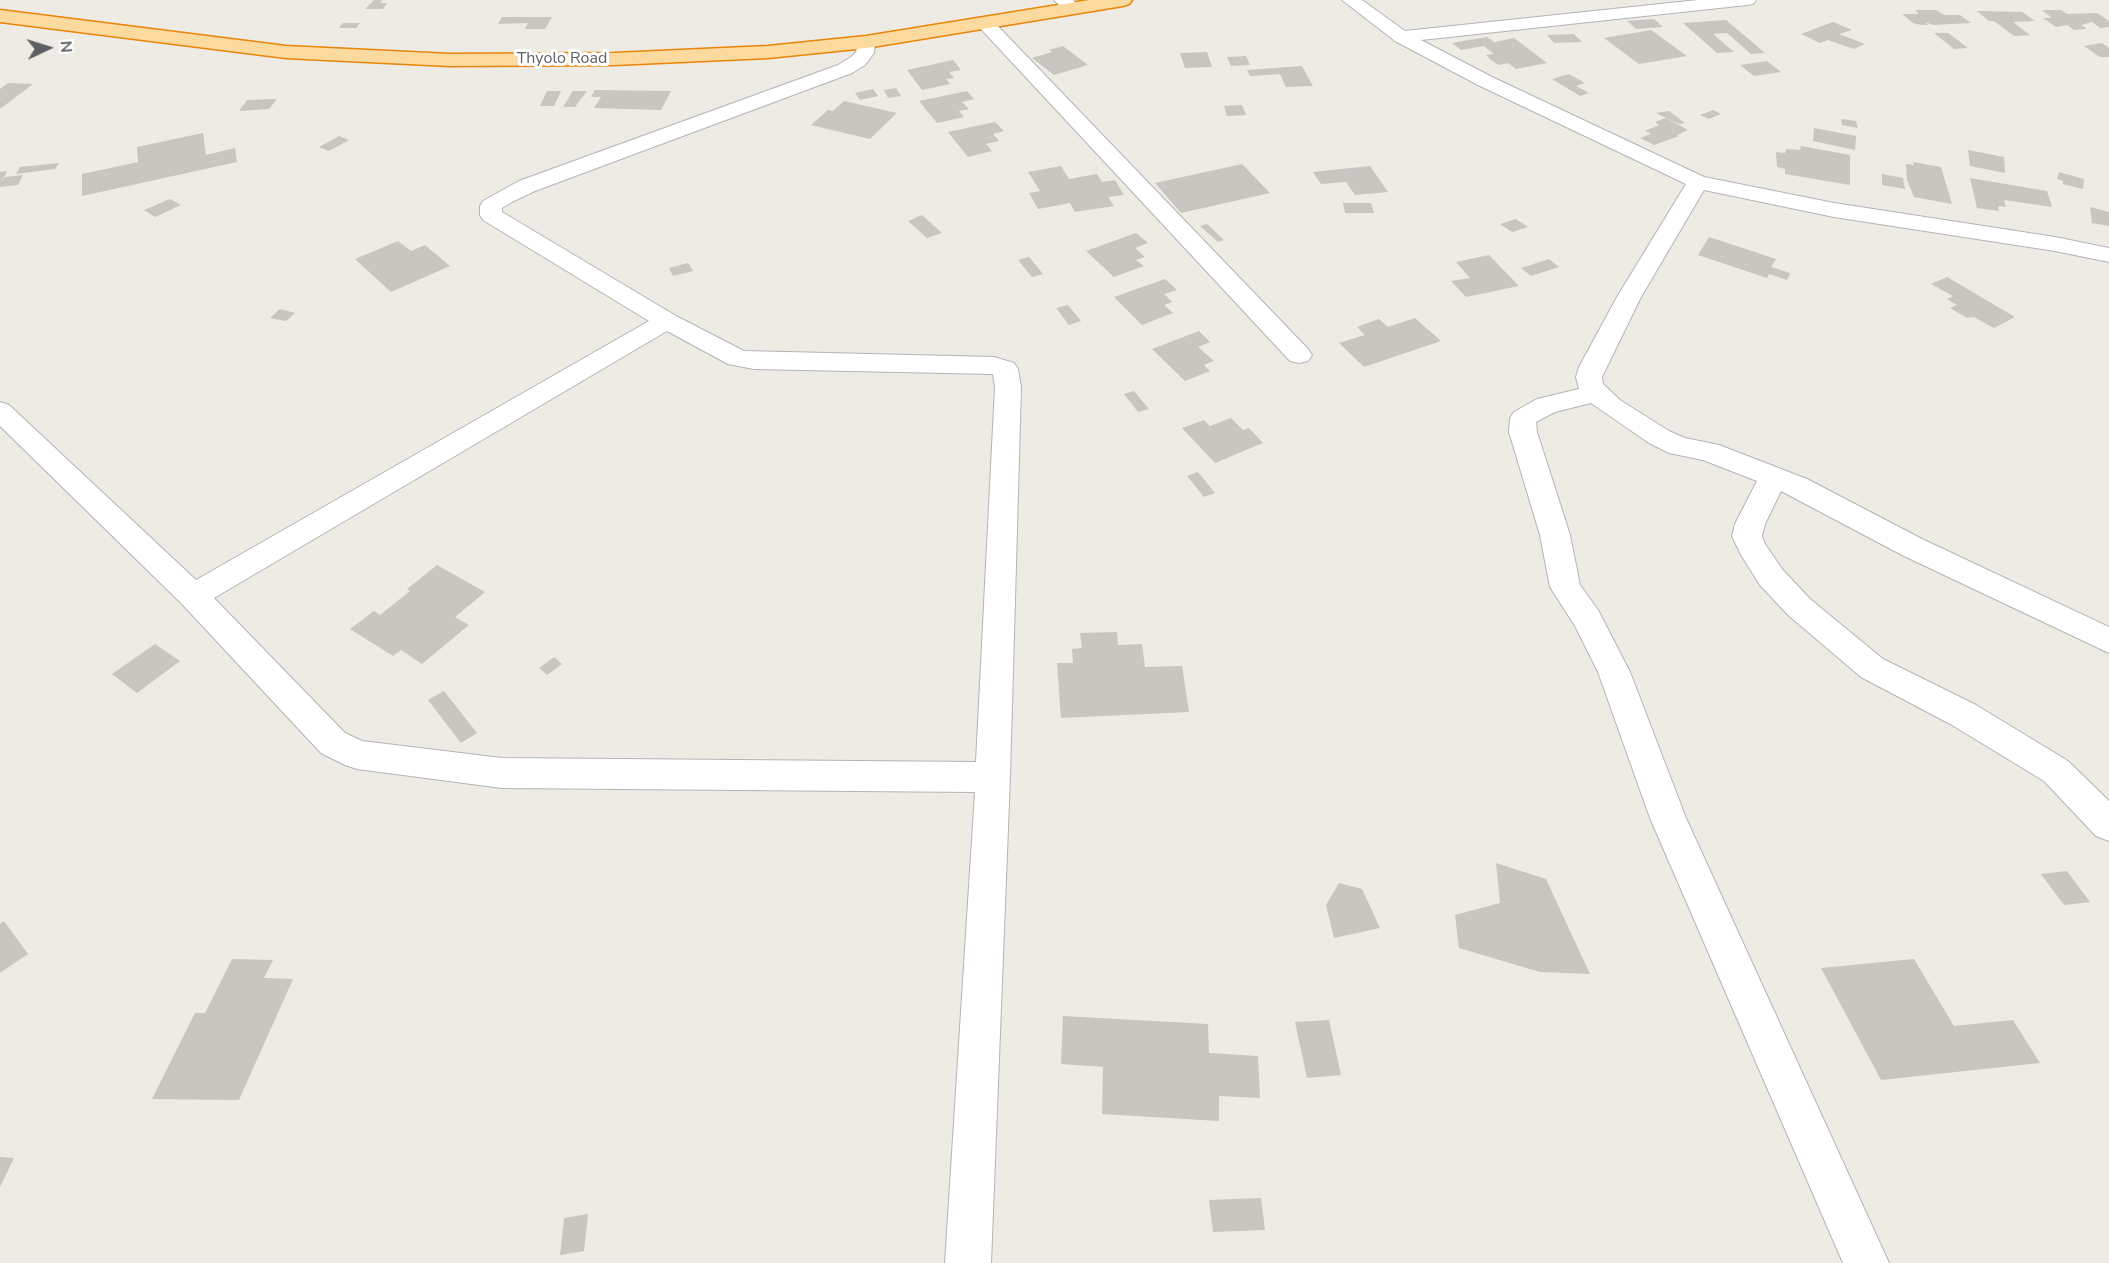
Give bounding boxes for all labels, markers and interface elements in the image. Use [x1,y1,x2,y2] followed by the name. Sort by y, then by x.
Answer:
[18,18,78,78] north arrow
[55,40,77,53] text: N
[517,49,607,69] street label: Thyolo Road

